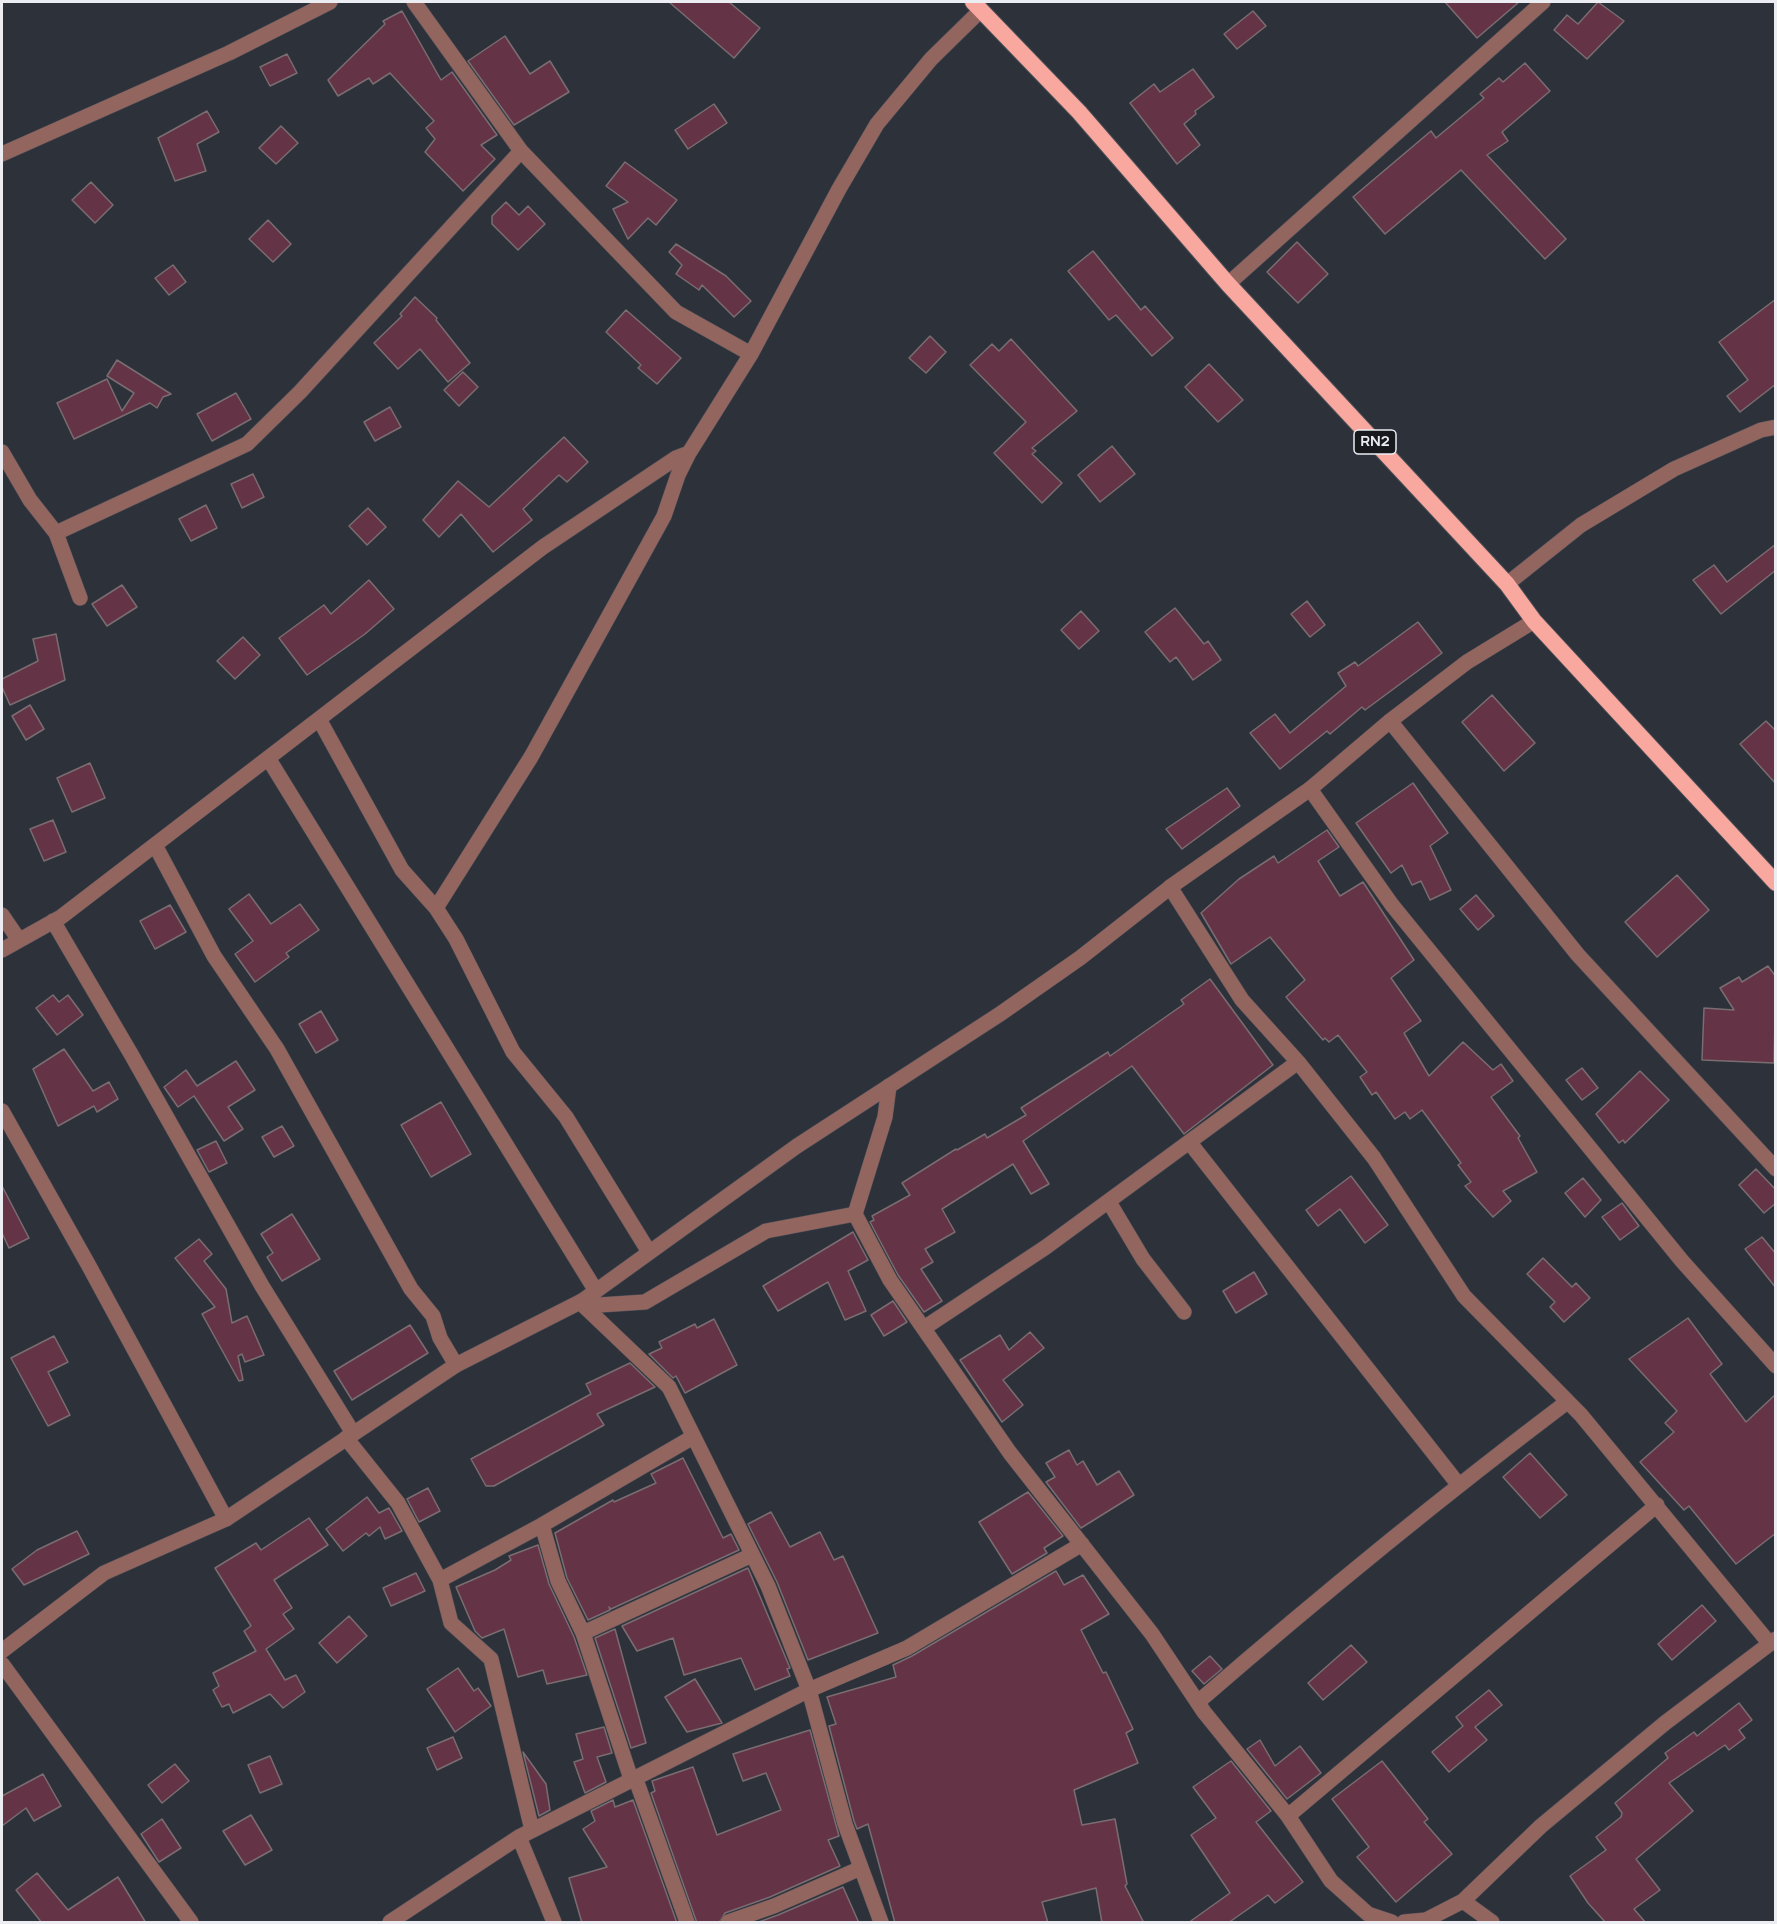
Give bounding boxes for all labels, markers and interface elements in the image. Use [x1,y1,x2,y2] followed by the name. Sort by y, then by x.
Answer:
[1354,430,1396,454] road number: RN2

